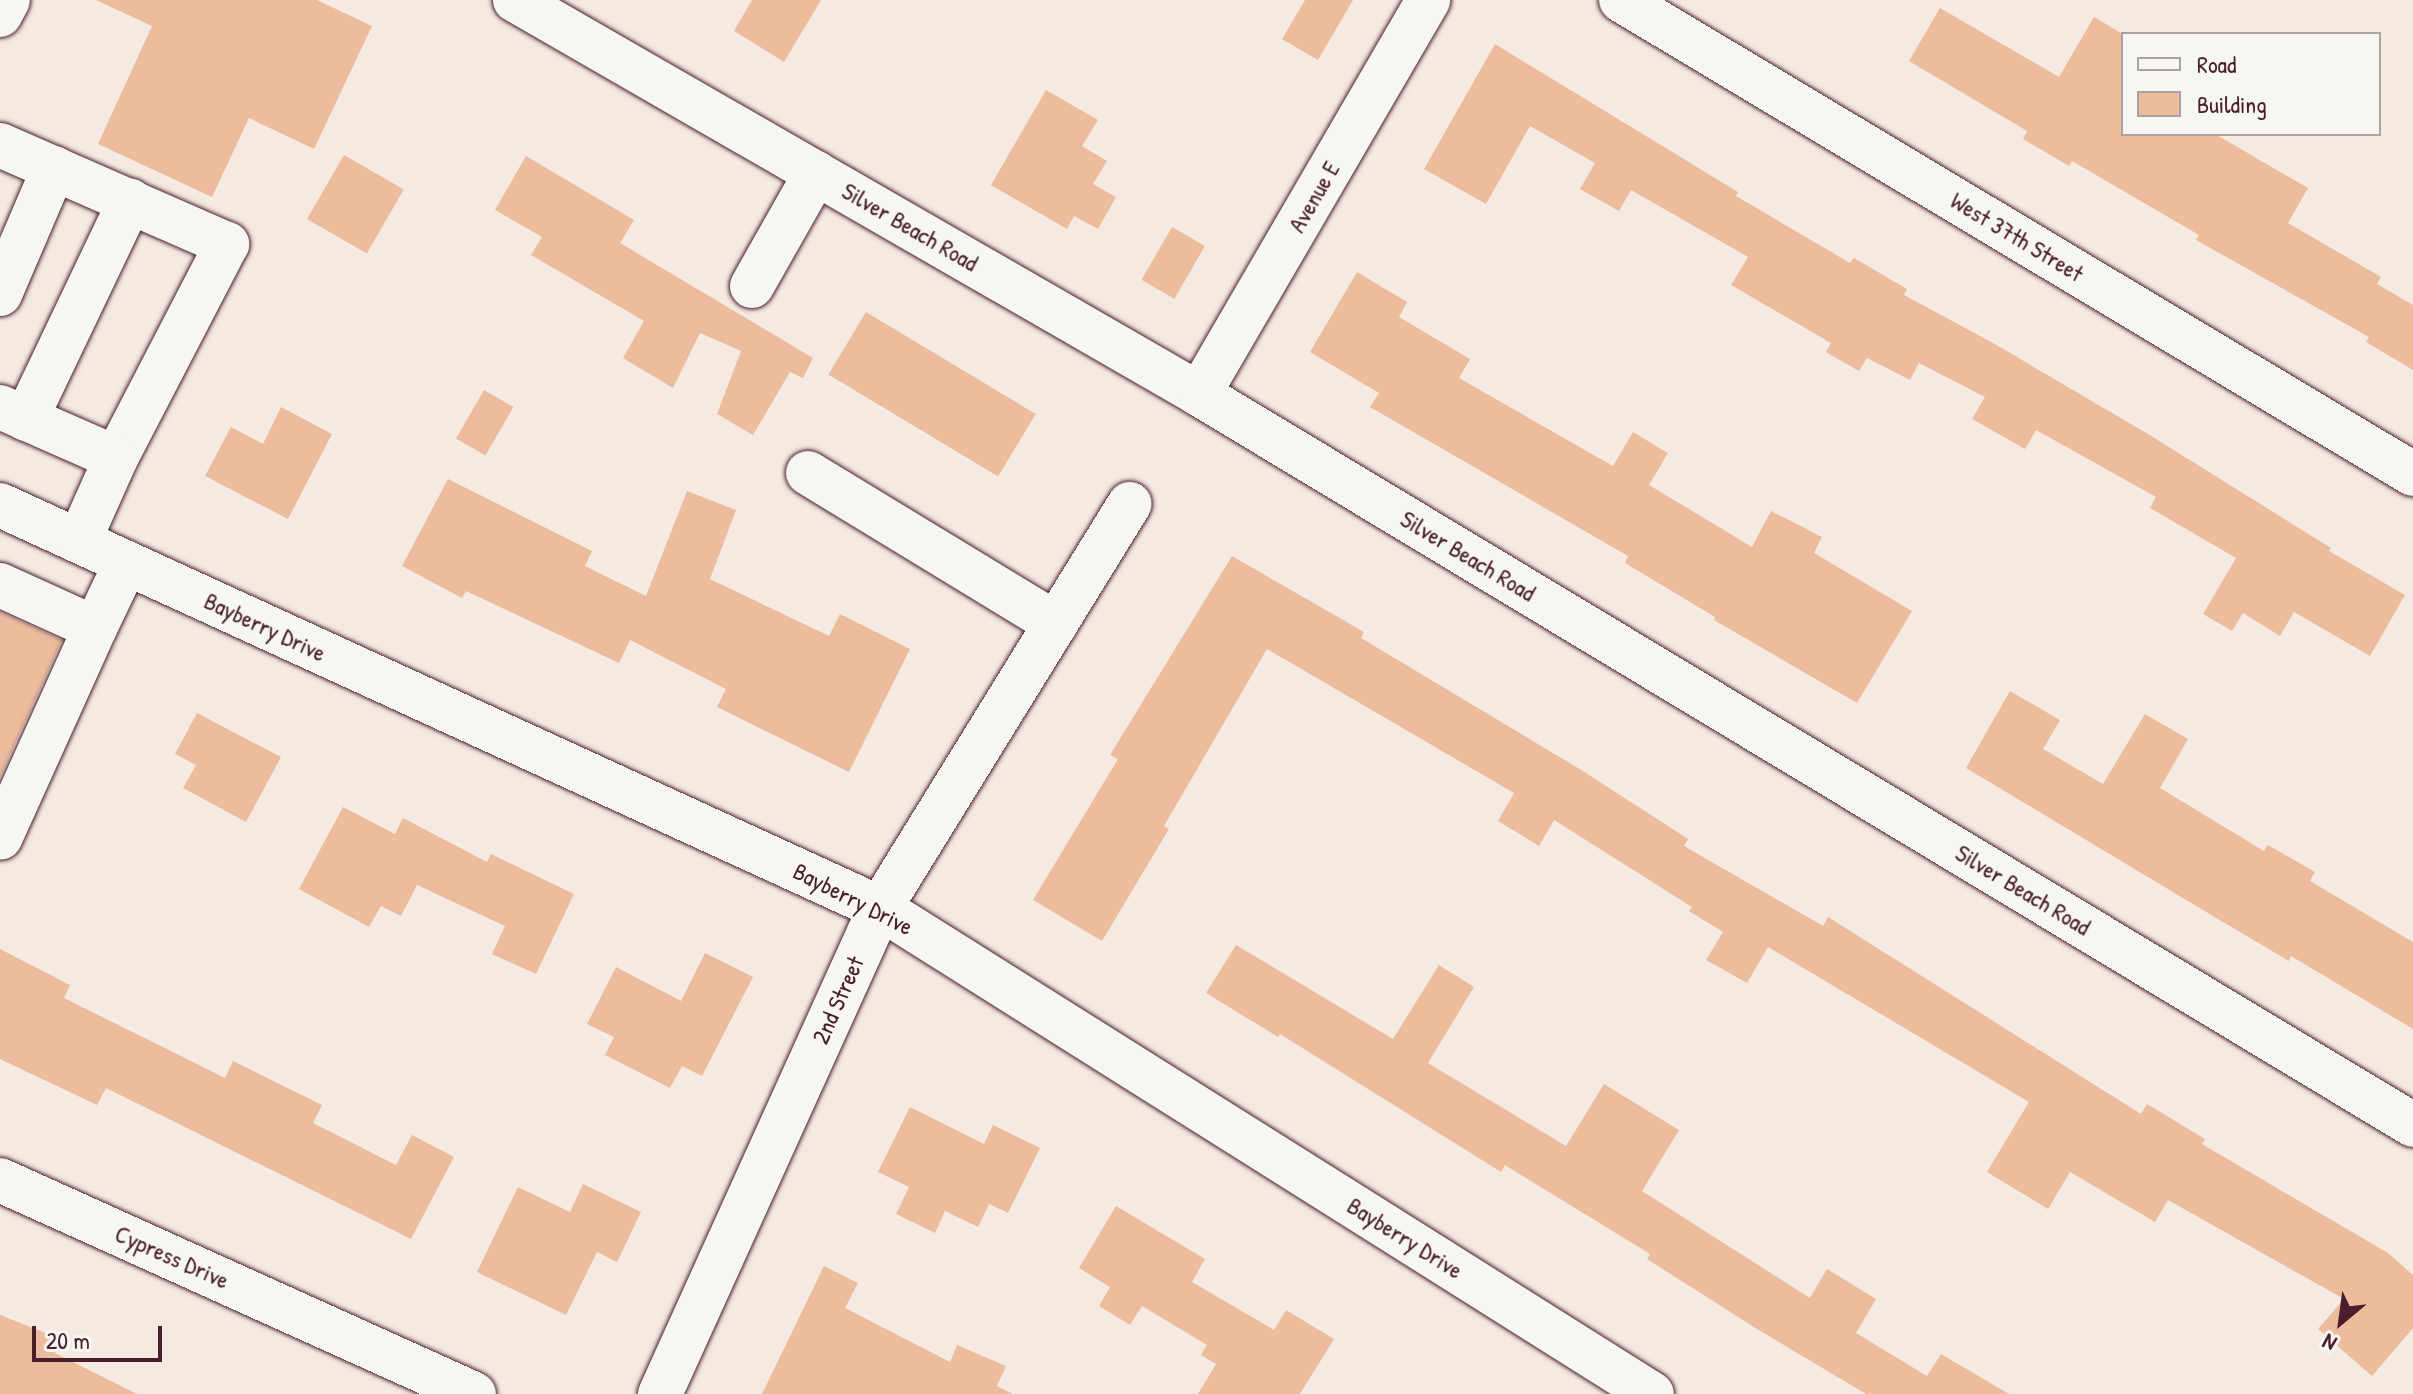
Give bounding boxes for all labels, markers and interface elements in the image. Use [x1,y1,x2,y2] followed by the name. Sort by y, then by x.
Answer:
[2121,32,2381,136] legend
[2197,48,2236,80] text: Road
[2197,88,2267,120] text: Building
[1282,156,1346,238] street label: Avenue E
[837,177,983,277] street label: Silver Beach Road
[1945,186,2089,288] street label: West 37th Street
[1395,504,1541,608] street label: Silver Beach Road
[200,586,330,668] street label: Bayberry Drive
[1950,838,2096,942] street label: Silver Beach Road
[788,857,918,941] street label: Bayberry Drive
[806,952,870,1048] street label: 2nd Street
[1342,1191,1468,1285] street label: Bayberry Drive
[111,1219,233,1295] street label: Cypress Drive
[2301,1282,2381,1362] north arrow
[36,1310,166,1360] scale bar
[46,1324,90,1356] text: 20 m
[2317,1327,2342,1359] text: N

